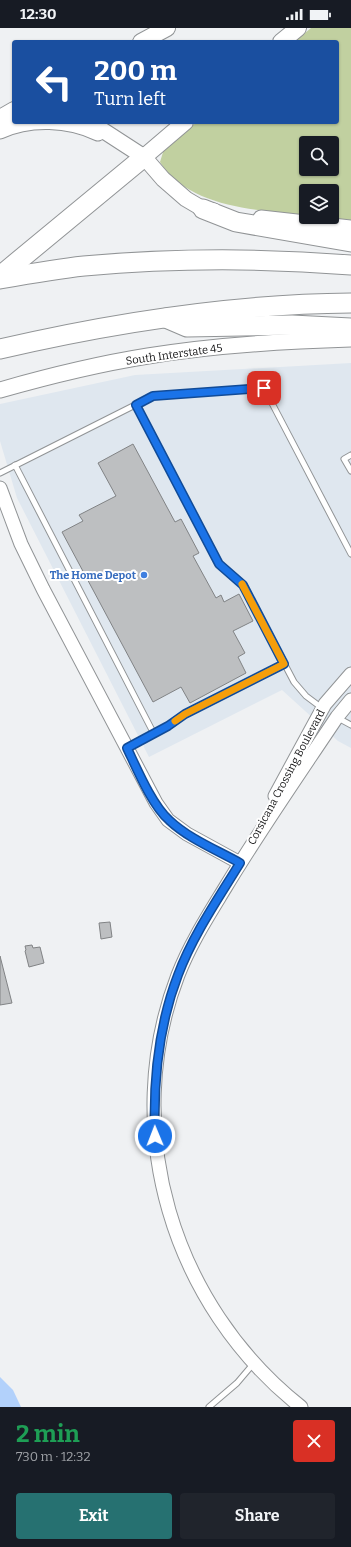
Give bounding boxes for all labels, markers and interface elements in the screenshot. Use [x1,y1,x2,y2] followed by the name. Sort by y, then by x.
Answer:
[20,5,57,23] text: 12:30
[94,54,177,87] text: 200 m
[28,56,80,108] icon: left
[94,88,166,110] text: Turn left
[299,136,339,224] map controls
[299,136,339,176] button: search
[299,184,339,224] button: layers
[125,341,223,368] street label: South Interstate 45
[247,371,281,405] pin
[253,377,275,399] icon: arrive
[50,569,137,582] place label: The Home Depot
[139,570,149,580] marker: The Home Depot
[245,707,328,847] street label: Corsicana Crossing Boulevard
[134,1115,176,1157] position arrow
[16,1420,80,1448] text: 2 min
[293,1420,335,1462] button: close
[16,1449,91,1464] text: 730 m · 12:32
[16,1493,172,1539] button: Exit
[180,1493,335,1539] button: Share

